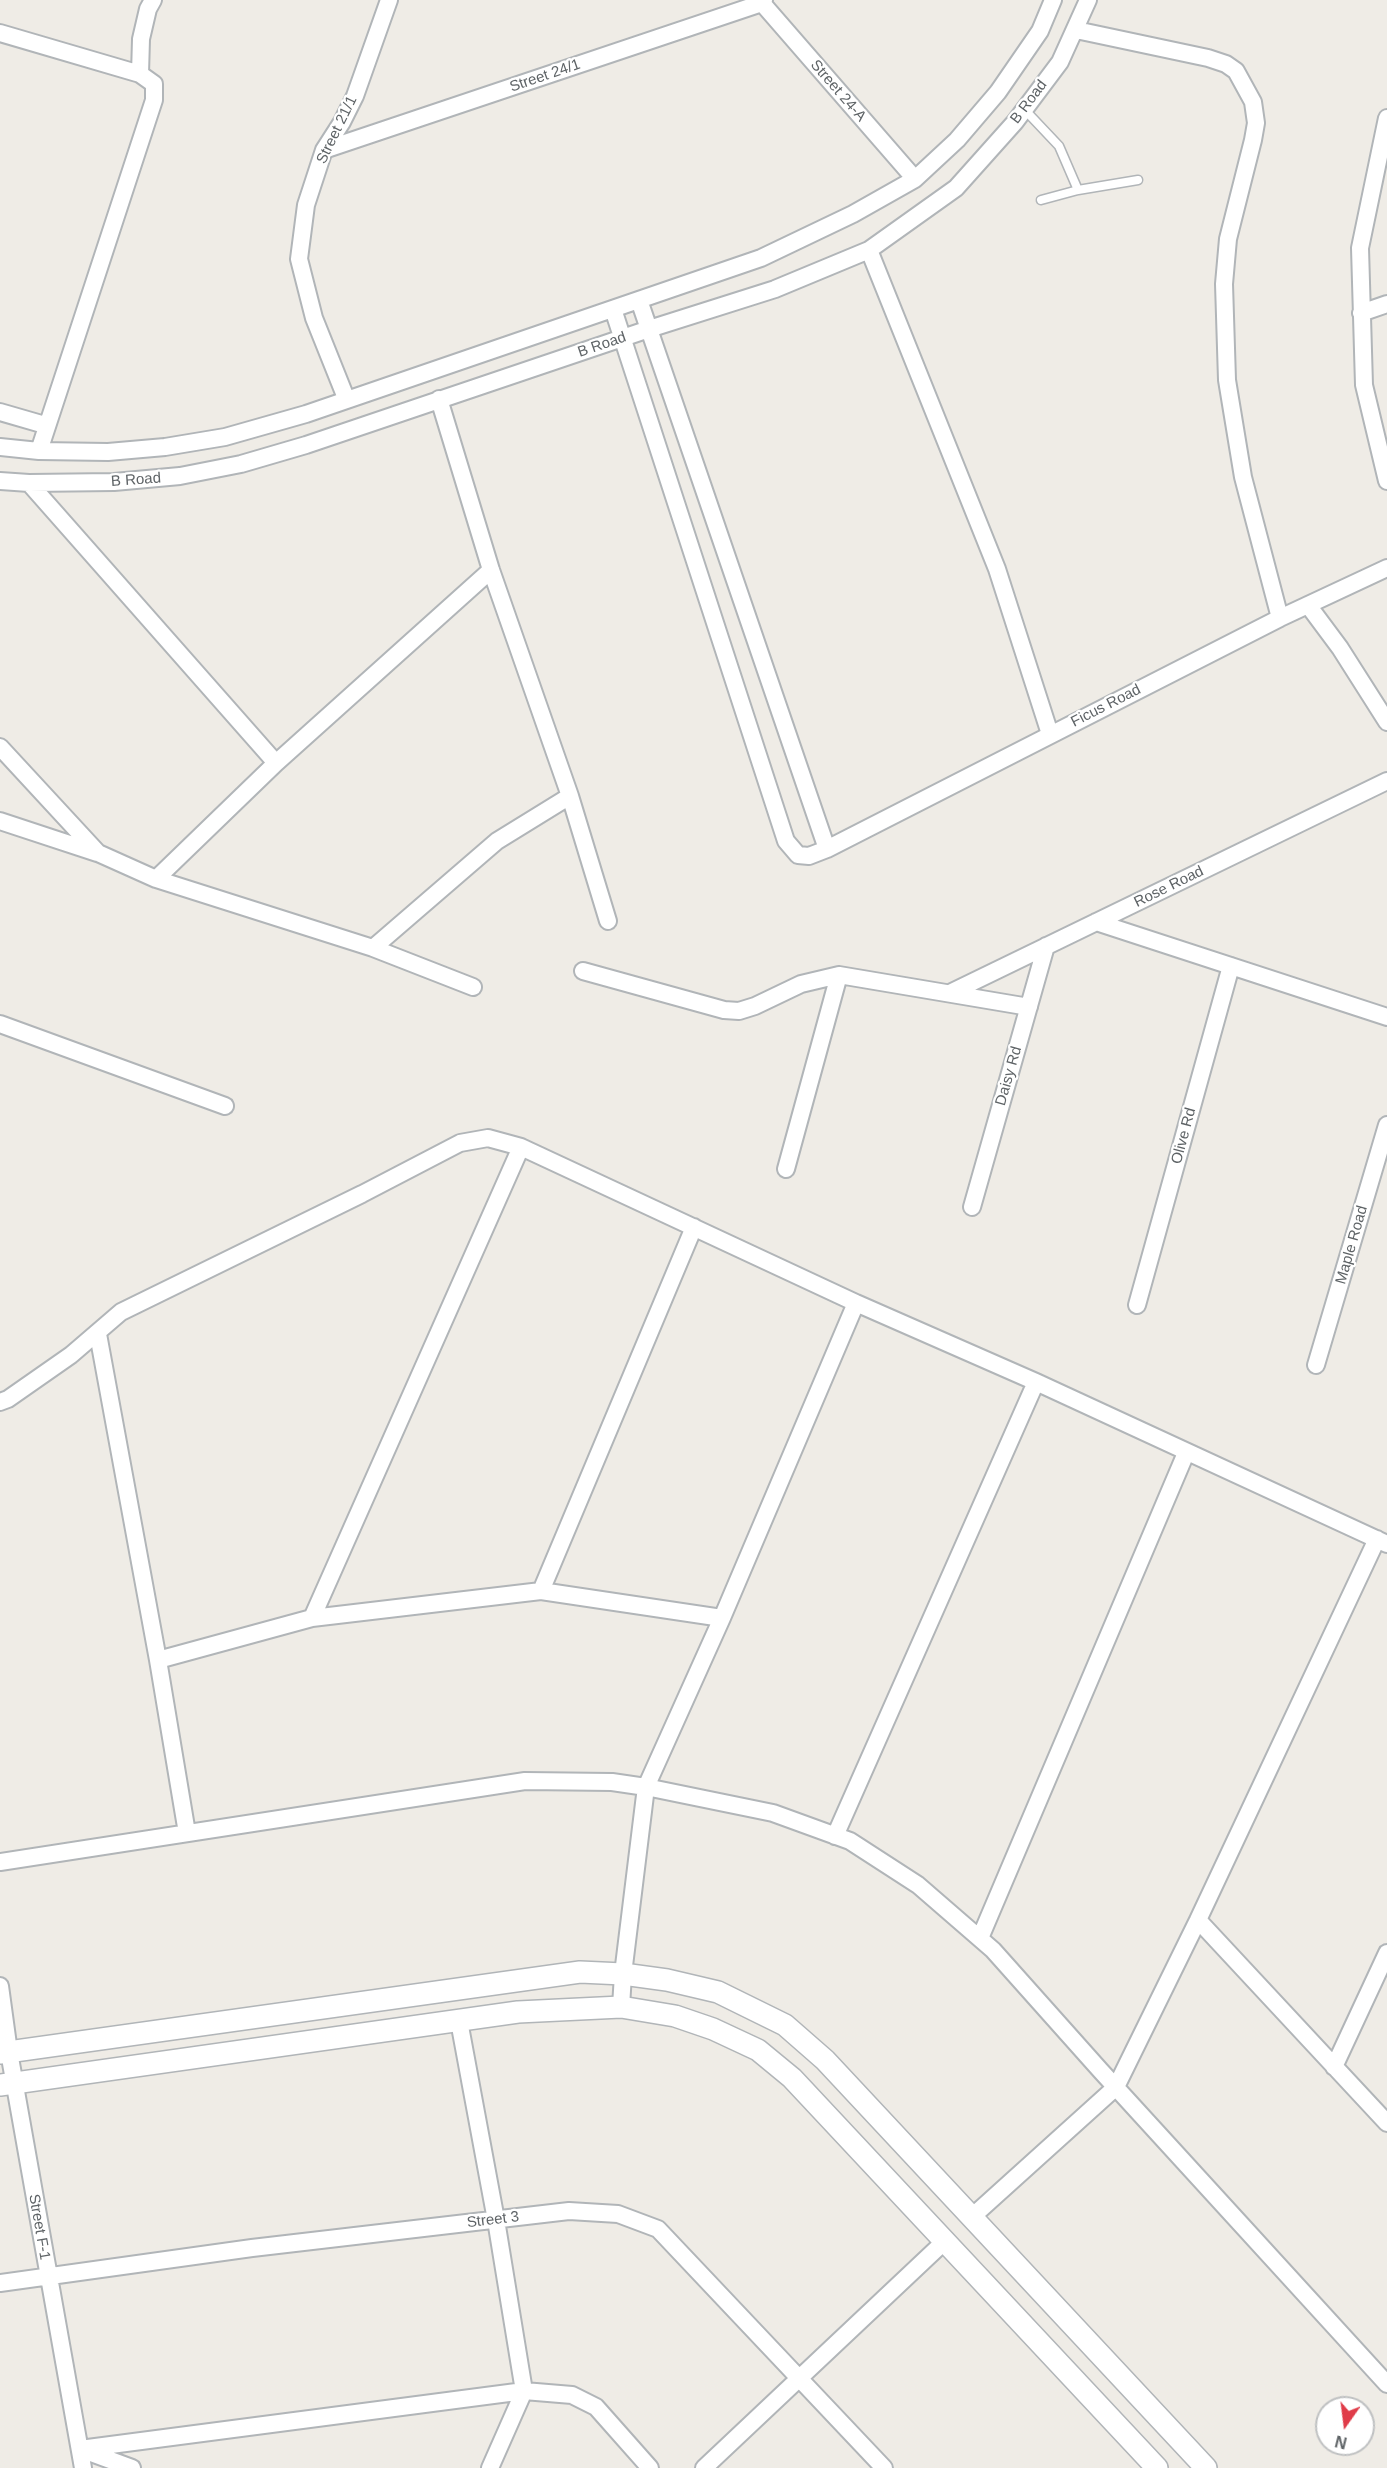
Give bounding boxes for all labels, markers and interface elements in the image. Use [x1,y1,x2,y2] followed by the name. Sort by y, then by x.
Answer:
[507,56,583,96] street label: Street 24/1
[806,56,870,126] street label: Street 24-A
[1007,77,1051,127] street label: B Road
[313,93,361,167] street label: Street 21/1
[575,328,629,362] street label: B Road
[110,469,162,491] street label: B Road
[1068,681,1144,731] street label: Ficus Road
[1131,862,1207,912] street label: Rose Road
[992,1044,1026,1108] street label: Daisy Rd
[1168,1106,1200,1166] street label: Olive Rd
[1332,1204,1372,1286] street label: Maple Road
[24,2193,54,2261] street label: Street F-1
[466,2208,520,2232] street label: Street 3
[1315,2396,1375,2456] north arrow
[1333,2432,1349,2452] text: N

